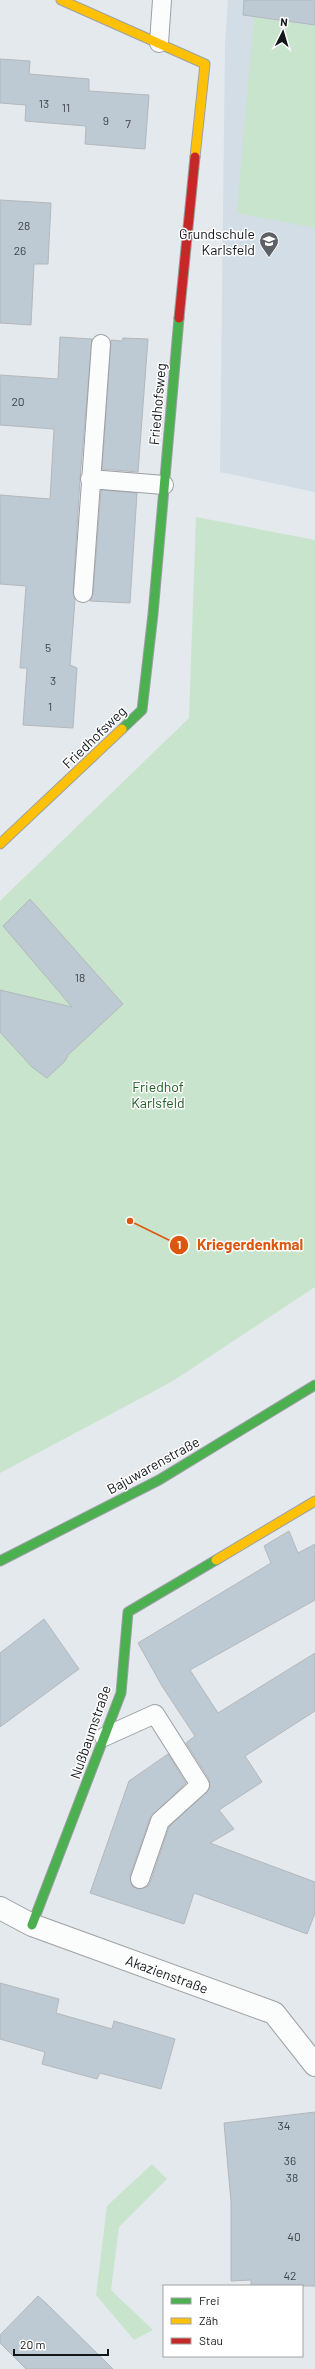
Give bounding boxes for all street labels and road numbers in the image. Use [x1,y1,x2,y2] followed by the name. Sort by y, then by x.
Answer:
[145,362,169,446] street label: Friedhofsweg
[58,702,130,772] street label: Friedhofsweg
[104,1433,202,1497] street label: Bajuwarenstraße
[66,1683,114,1781] street label: Nußbaumstraße
[123,1951,211,1997] street label: Akazienstraße

